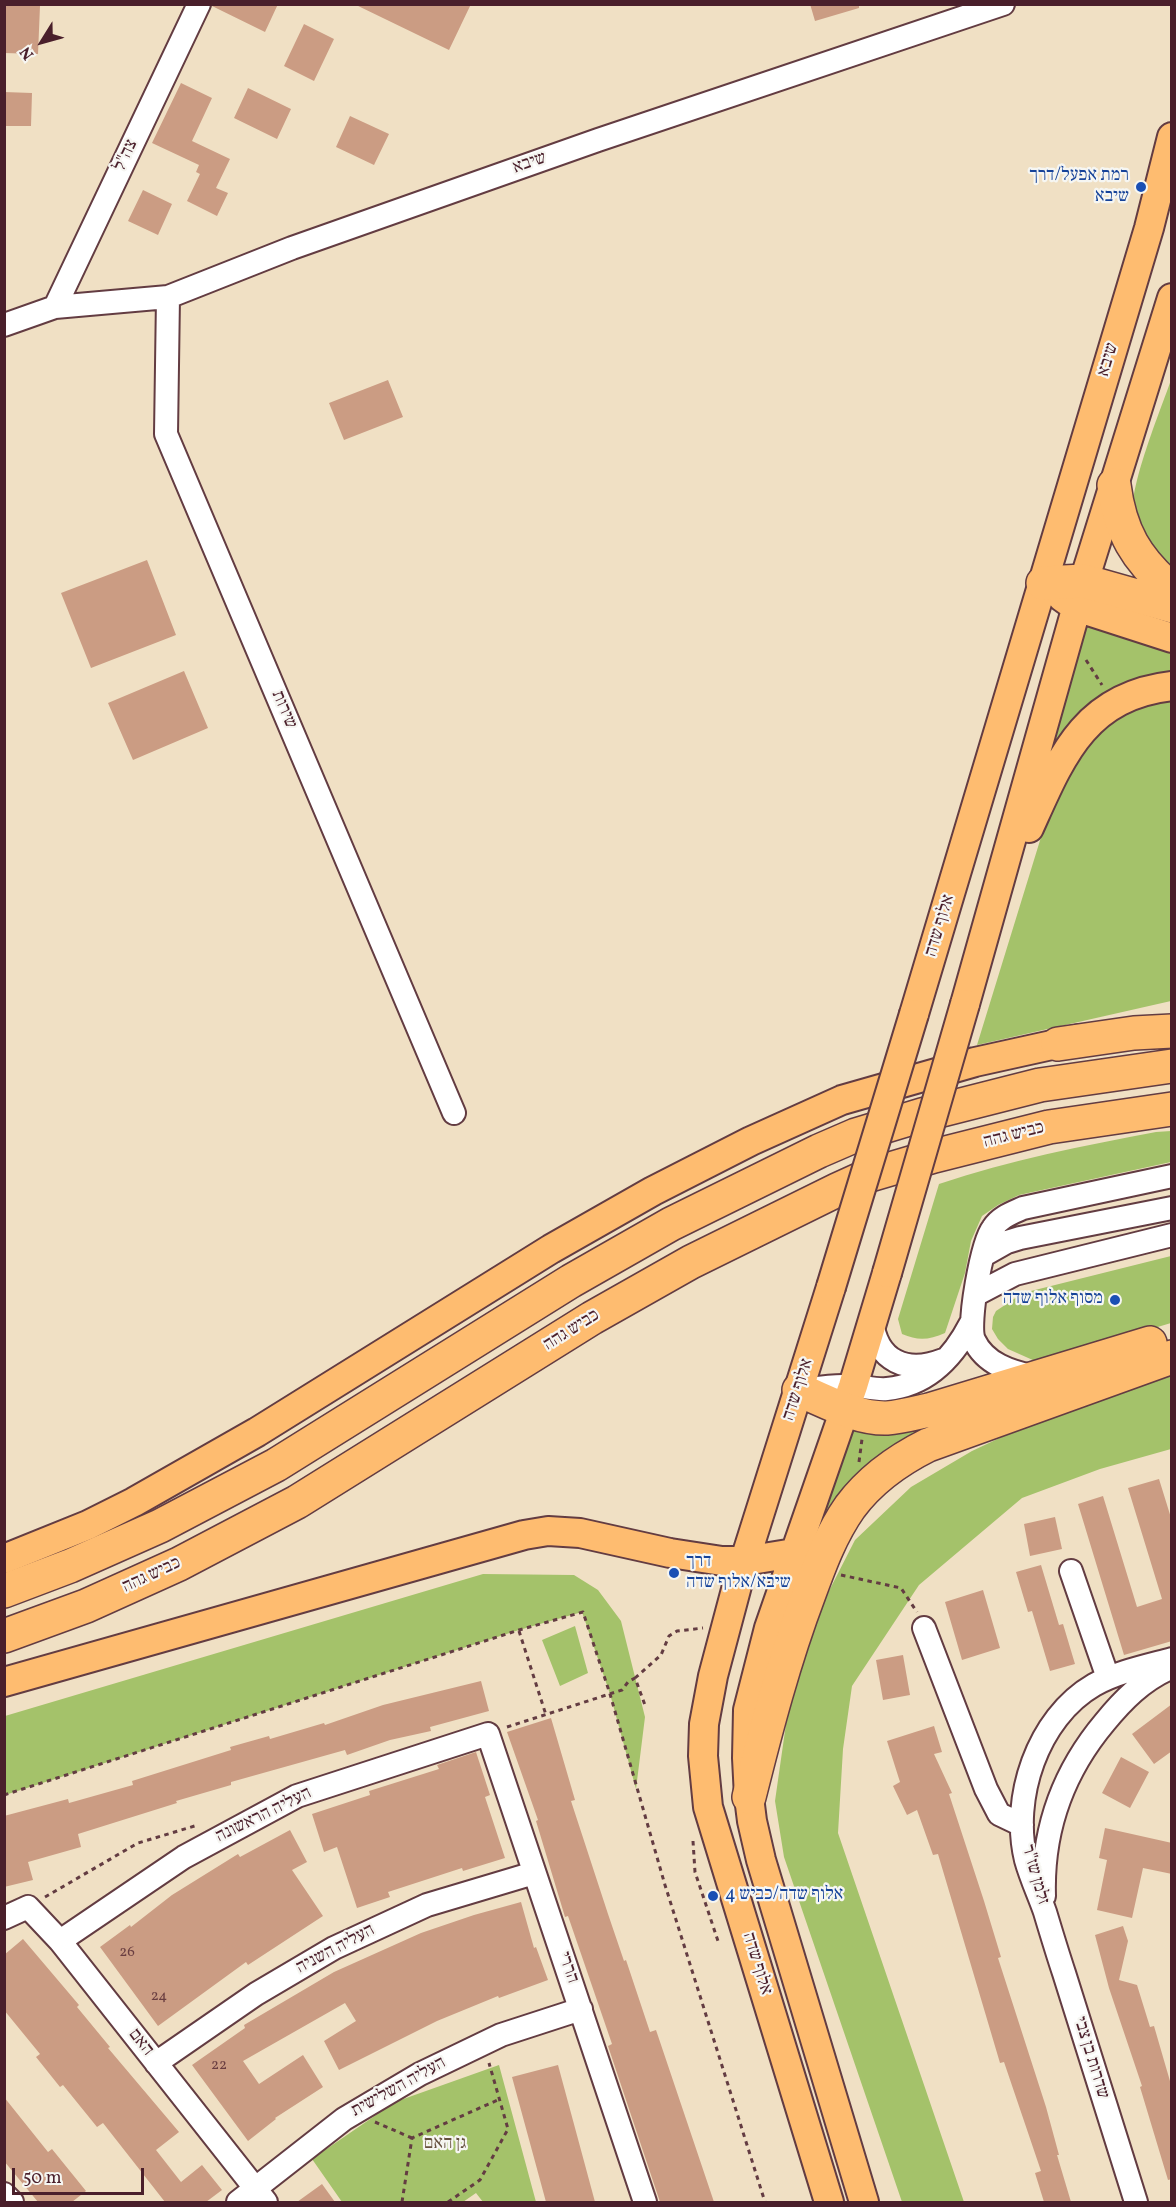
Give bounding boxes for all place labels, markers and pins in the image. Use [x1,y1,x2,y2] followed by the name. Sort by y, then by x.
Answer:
[1029,166,1129,208] place label: רמת אפעל/דרך שיבא
[1134,180,1148,194] marker: רמת אפעל/דרך שיבא
[1003,1289,1103,1311] place label: מסוף אלוף שדה
[1108,1293,1122,1307] marker: מסוף אלוף שדה
[686,1552,791,1594] place label: דרך שיבא/אלוף שדה
[667,1566,681,1580] marker: דרך שיבא/אלוף שדה
[725,1885,843,1907] place label: אלוף שדה/כביש 4
[706,1889,720,1903] marker: אלוף שדה/כביש 4

